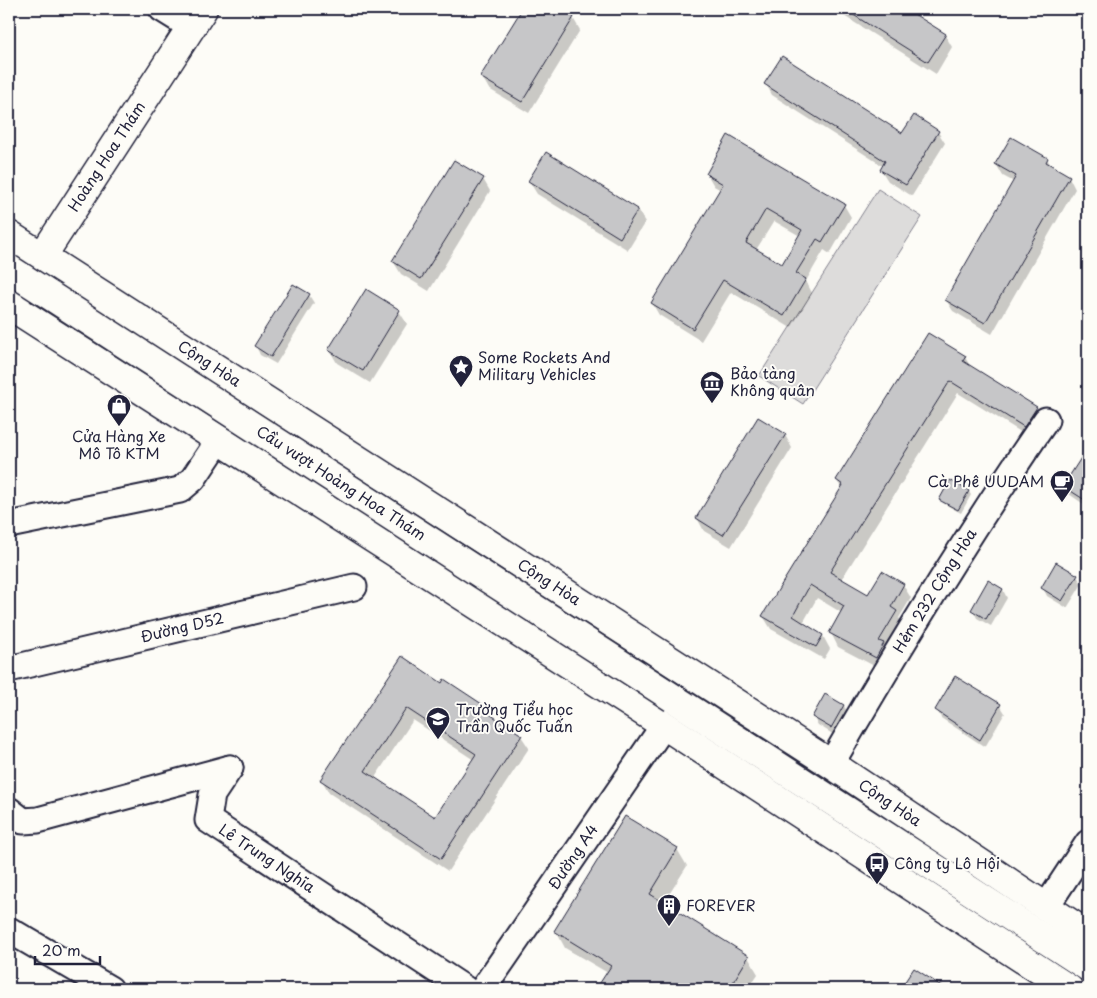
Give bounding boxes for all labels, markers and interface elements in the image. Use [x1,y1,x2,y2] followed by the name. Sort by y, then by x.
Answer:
[61,96,150,216] street label: Hoàng Hoa Thám
[174,334,247,392] street label: Cộng Hòa
[478,345,611,385] place label: Some Rockets And Military Vehicles
[448,354,474,388] place icon: Some Rockets And Military Vehicles
[730,361,815,401] place label: Bảo tàng Không quân
[699,370,725,404] museum icon: Bảo tàng Không quân
[106,393,132,427] shop icon: Cửa Hàng Xe Mô Tô KTM
[252,419,431,545] street label: Cầu vượt Hoàng Hoa Thám
[72,424,166,464] place label: Cửa Hàng Xe Mô Tô KTM
[928,469,1044,492] place label: Cà Phê UUDAM
[1049,469,1075,503] cafe icon: Cà Phê UUDAM
[886,523,982,657] street label: Hẻm 232 Cộng Hòa
[513,552,586,610] street label: Cộng Hòa
[138,605,226,647] street label: Đường D52
[456,697,573,737] place label: Trường Tiểu học Trần Quốc Tuấn
[425,706,451,740] school or university icon: Trường Tiểu học Trần Quốc Tuấn
[854,772,927,831] street label: Cộng Hòa
[215,817,321,898] street label: Lê Trung Nghĩa
[542,819,603,893] street label: Đường A4
[864,851,890,885] bus stop icon: Công ty Lô Hội
[894,851,1000,874] place label: Công ty Lô Hội
[656,893,682,927] building icon: FOREVER
[686,893,756,916] place label: FOREVER
[35,933,100,965] scale bar
[42,938,81,961] text: 20 m

